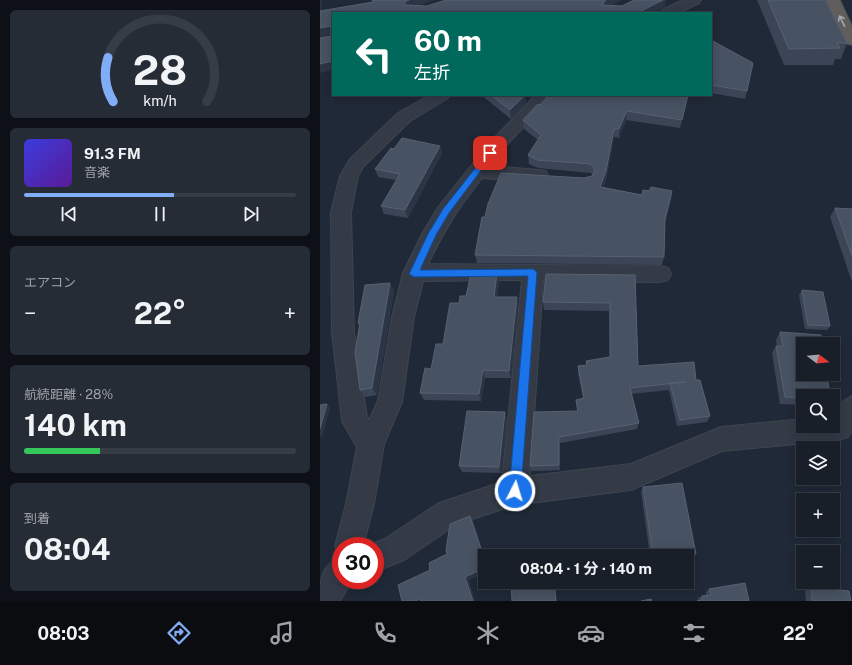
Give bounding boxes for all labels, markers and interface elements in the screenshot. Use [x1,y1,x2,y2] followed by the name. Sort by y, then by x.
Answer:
[838,15,845,27] one-way arrow
[414,24,482,57] text: 60 m
[348,28,400,80] icon: left
[133,45,187,94] text: 28
[414,62,450,83] text: 左折
[143,92,177,109] text: km/h
[473,136,507,170] pin
[479,142,501,164] icon: arrive
[84,145,141,162] text: 91.3 FM
[84,165,110,180] text: 音楽
[58,203,80,225] icon: previous
[149,203,171,225] icon: pause
[240,203,262,225] icon: next
[24,275,76,290] text: エアコン
[134,295,186,331] text: 22°
[24,300,36,326] text: −
[284,300,296,326] text: +
[796,337,840,381] north arrow
[796,337,840,589] map controls
[24,387,113,402] text: 航続距離 · 28%
[796,389,840,433] button: search
[24,407,127,443] text: 140 km
[796,441,840,485] button: layers
[494,470,536,512] position arrow
[796,493,840,537] button: +
[24,511,50,526] text: 到着
[24,531,110,567] text: 08:04
[332,537,384,589] speed limit sign: 30
[796,545,840,589] button: −
[520,560,652,577] text: 08:04 · 1 分 · 140 m
[165,619,193,647] icon: directions
[268,619,296,647] icon: music
[371,619,399,647] icon: phone
[474,619,502,647] icon: climate
[577,619,605,647] icon: car
[680,619,708,647] icon: filters
[38,623,90,644] text: 08:03
[783,623,814,644] text: 22°

